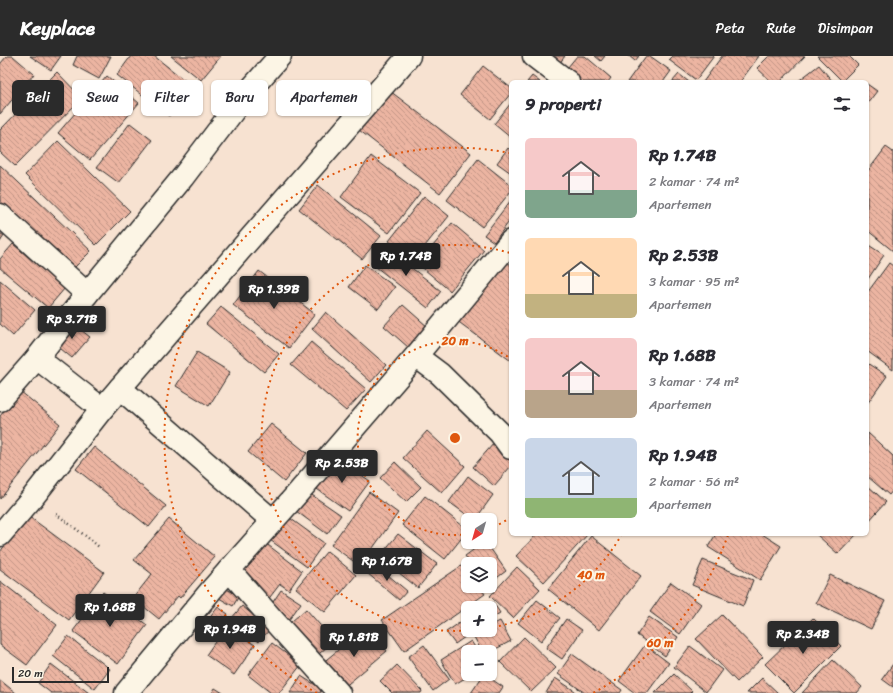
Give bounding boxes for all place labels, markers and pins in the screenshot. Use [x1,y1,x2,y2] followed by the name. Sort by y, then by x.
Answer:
[365,243,447,277] pin: Rp 1.74B
[233,276,315,310] pin: Rp 1.39B
[31,306,113,340] pin: Rp 3.71B
[448,431,462,445] centre of rings
[301,450,383,484] pin: Rp 2.53B
[346,548,428,582] pin: Rp 1.67B
[69,594,151,628] pin: Rp 1.68B
[189,616,271,650] pin: Rp 1.94B
[762,621,844,655] pin: Rp 2.34B
[313,624,395,658] pin: Rp 1.81B

